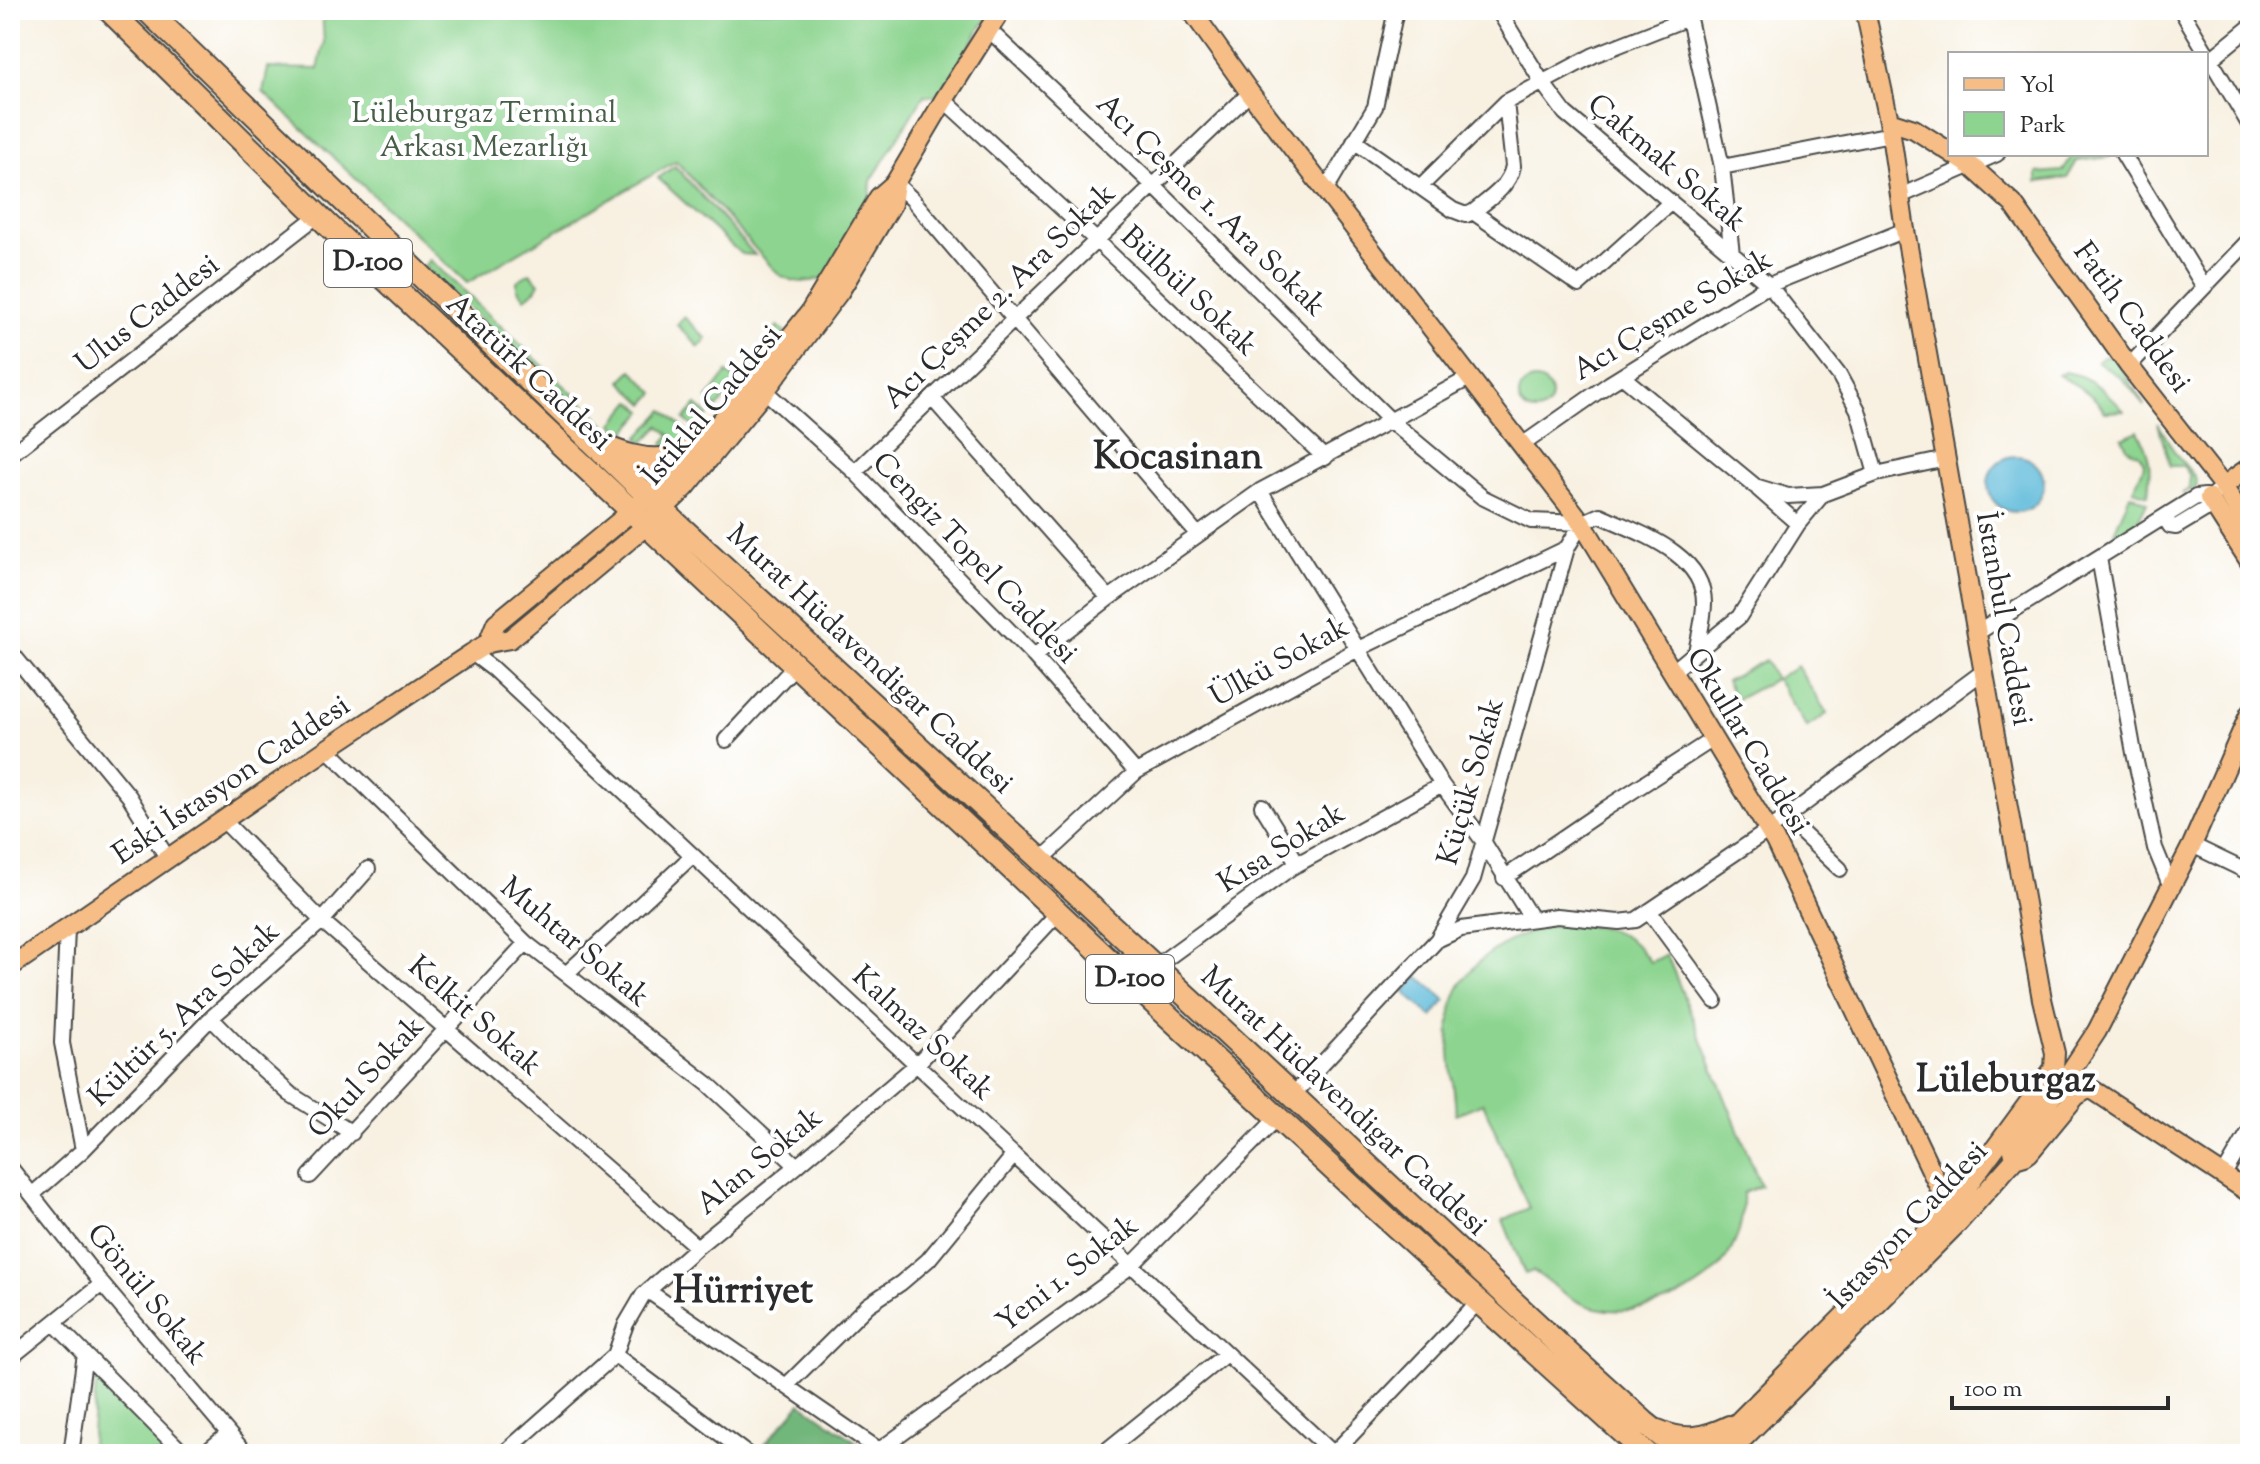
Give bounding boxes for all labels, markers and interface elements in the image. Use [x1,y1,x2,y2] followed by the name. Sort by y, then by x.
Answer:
[1948,52,2208,156] legend
[2020,69,2055,103] text: Yol
[1085,84,1335,328] street label: Acı Çeşme 1. Ara Sokak
[1577,85,1755,243] street label: Çakmak Sokak
[351,93,617,170] park label: Lüleburgaz Terminal Arkası Mezarlığı
[2020,109,2066,143] text: Park
[874,174,1126,420] street label: Acı Çeşme 2. Ara Sokak
[1110,217,1266,367] street label: Bülbül Sokak
[2062,234,2200,402] street label: Fatih Caddesi
[324,239,412,287] road number: D-100
[1565,239,1781,393] street label: Acı Çeşme Sokak
[67,245,229,385] street label: Ulus Caddesi
[435,284,621,462] street label: Atatürk Caddesi
[633,316,793,496] street label: İstiklal Caddesi
[1093,432,1263,486] district label: Kocasinan
[861,443,1087,675] street label: Cengiz Topel Caddesi
[1963,509,2043,729] street label: İstanbul Caddesi
[716,515,1022,805] street label: Murat Hüdavendigar Caddesi
[1203,607,1357,719] street label: Ülkü Sokak
[1674,640,1820,844] street label: Okullar Caddesi
[105,685,359,877] street label: Eski İstasyon Caddesi
[1428,693,1516,871] street label: Küçük Sokak
[1210,793,1354,905] street label: Kısa Sokak
[490,867,658,1019] street label: Muhtar Sokak
[80,912,290,1118] street label: Kültür 5. Ara Sokak
[398,947,550,1087] street label: Kelkit Sokak
[1086,955,1174,1003] road number: D-100
[841,957,1003,1111] street label: Kalmaz Sokak
[1190,957,1496,1247] street label: Murat Hüdavendigar Caddesi
[299,1007,435,1149] street label: Okul Sokak
[1916,1055,2096,1109] district label: Lüleburgaz
[688,1098,832,1226] street label: Alan Sokak
[1819,1132,1999,1320] street label: İstasyon Caddesi
[988,1206,1148,1344] street label: Yeni 1. Sokak
[75,1215,217,1375] street label: Gönül Sokak
[673,1266,813,1320] district label: Hürriyet
[1952,1360,2168,1410] scale bar
[1964,1373,2022,1407] text: 100 m

